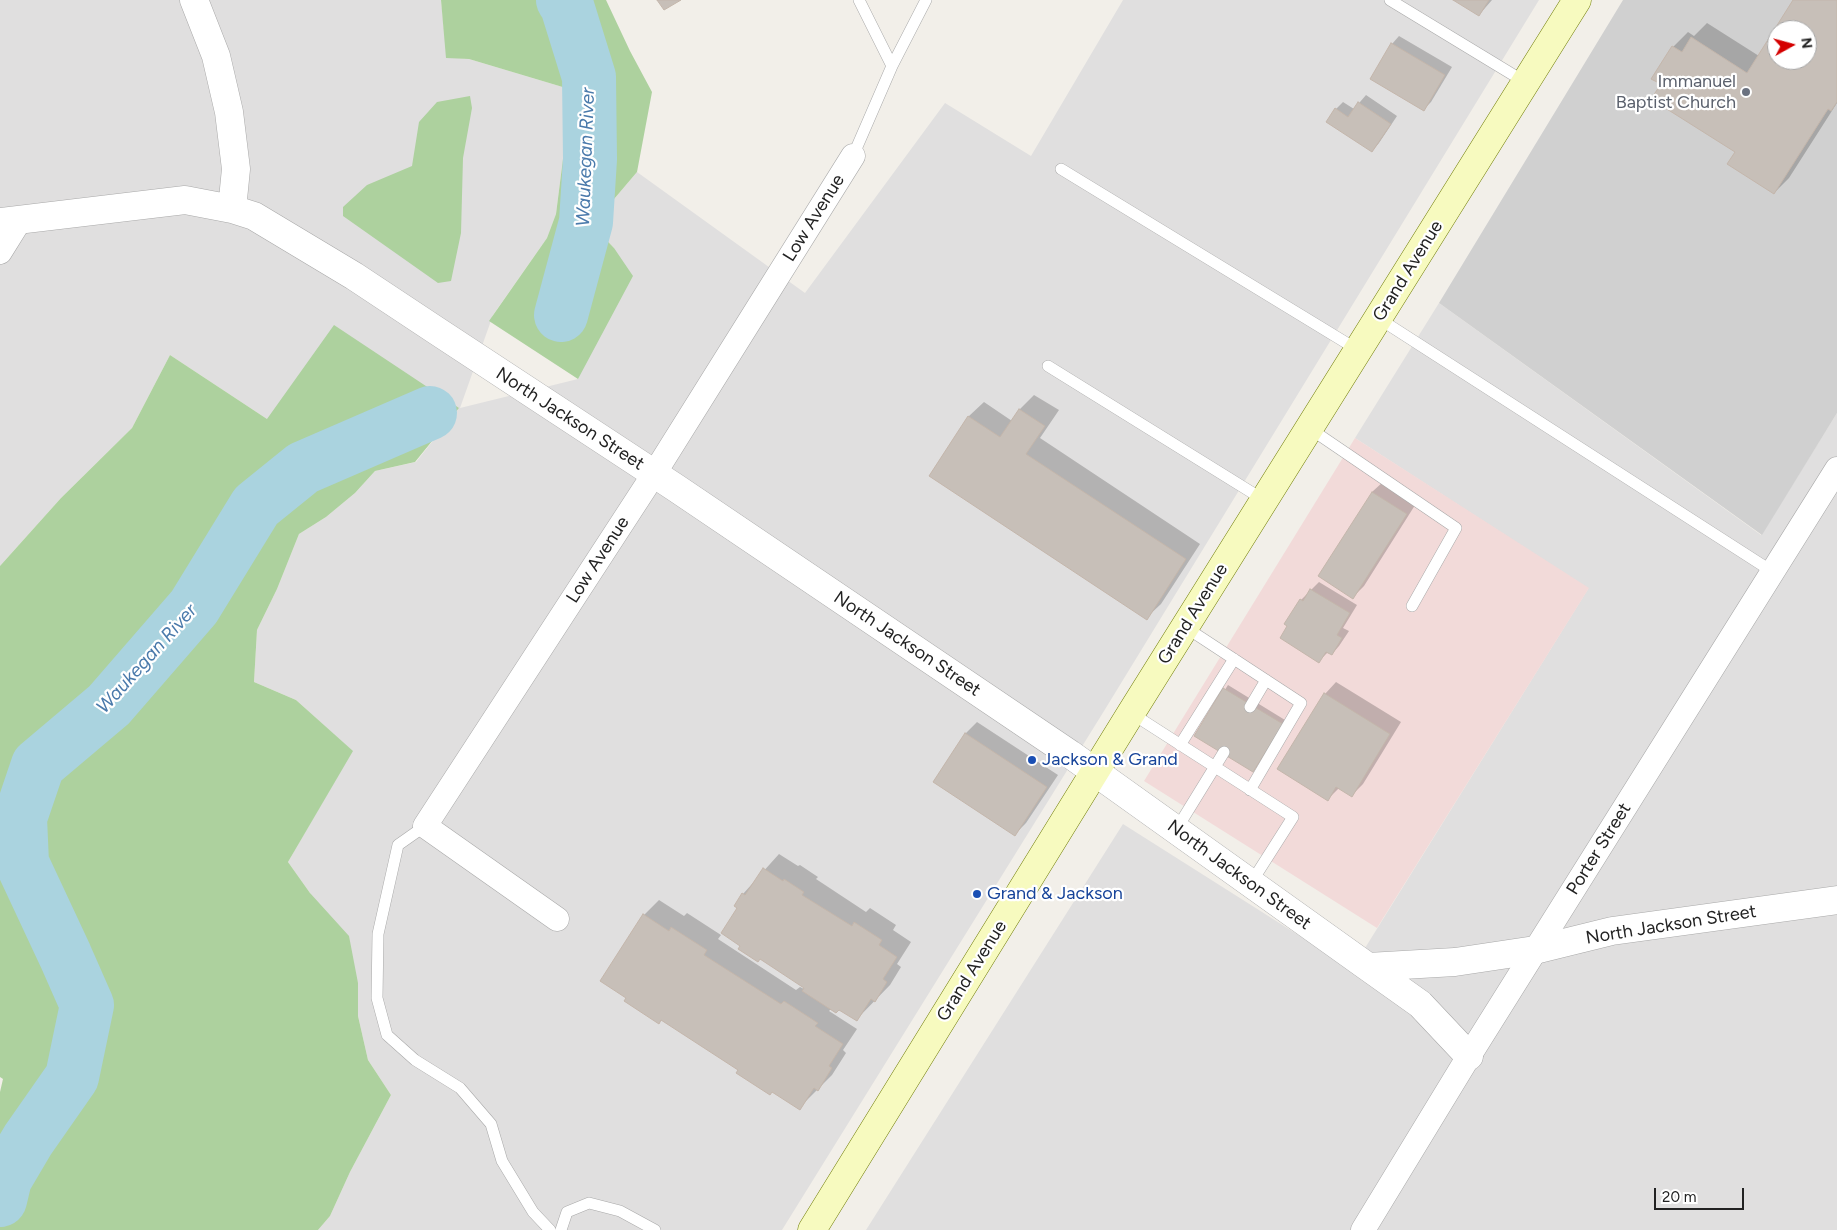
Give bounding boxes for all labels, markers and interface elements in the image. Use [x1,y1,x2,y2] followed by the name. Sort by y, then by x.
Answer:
[1767,20,1817,70] north arrow
[1797,37,1815,50] text: N
[1616,71,1736,114] place label: Immanuel Baptist Church
[1740,86,1752,98] marker: Immanuel Baptist Church
[572,87,600,227] water label: Waukegan River
[779,170,849,266] street label: Low Avenue
[1368,217,1448,325] street label: Grand Avenue
[492,363,648,475] street label: North Jackson Street
[562,513,634,607] street label: Low Avenue
[1153,560,1233,668] street label: Grand Avenue
[830,587,984,701] street label: North Jackson Street
[92,600,202,718] water label: Waukegan River
[1042,749,1178,771] place label: Jackson & Grand
[1026,754,1038,766] marker: Jackson & Grand
[1562,799,1636,899] street label: Porter Street
[1163,816,1315,934] street label: North Jackson Street
[987,883,1123,905] place label: Grand & Jackson
[971,888,983,900] marker: Grand & Jackson
[1584,901,1758,949] street label: North Jackson Street
[932,917,1012,1025] street label: Grand Avenue
[1657,1178,1747,1210] scale bar
[1662,1188,1696,1206] text: 20 m

